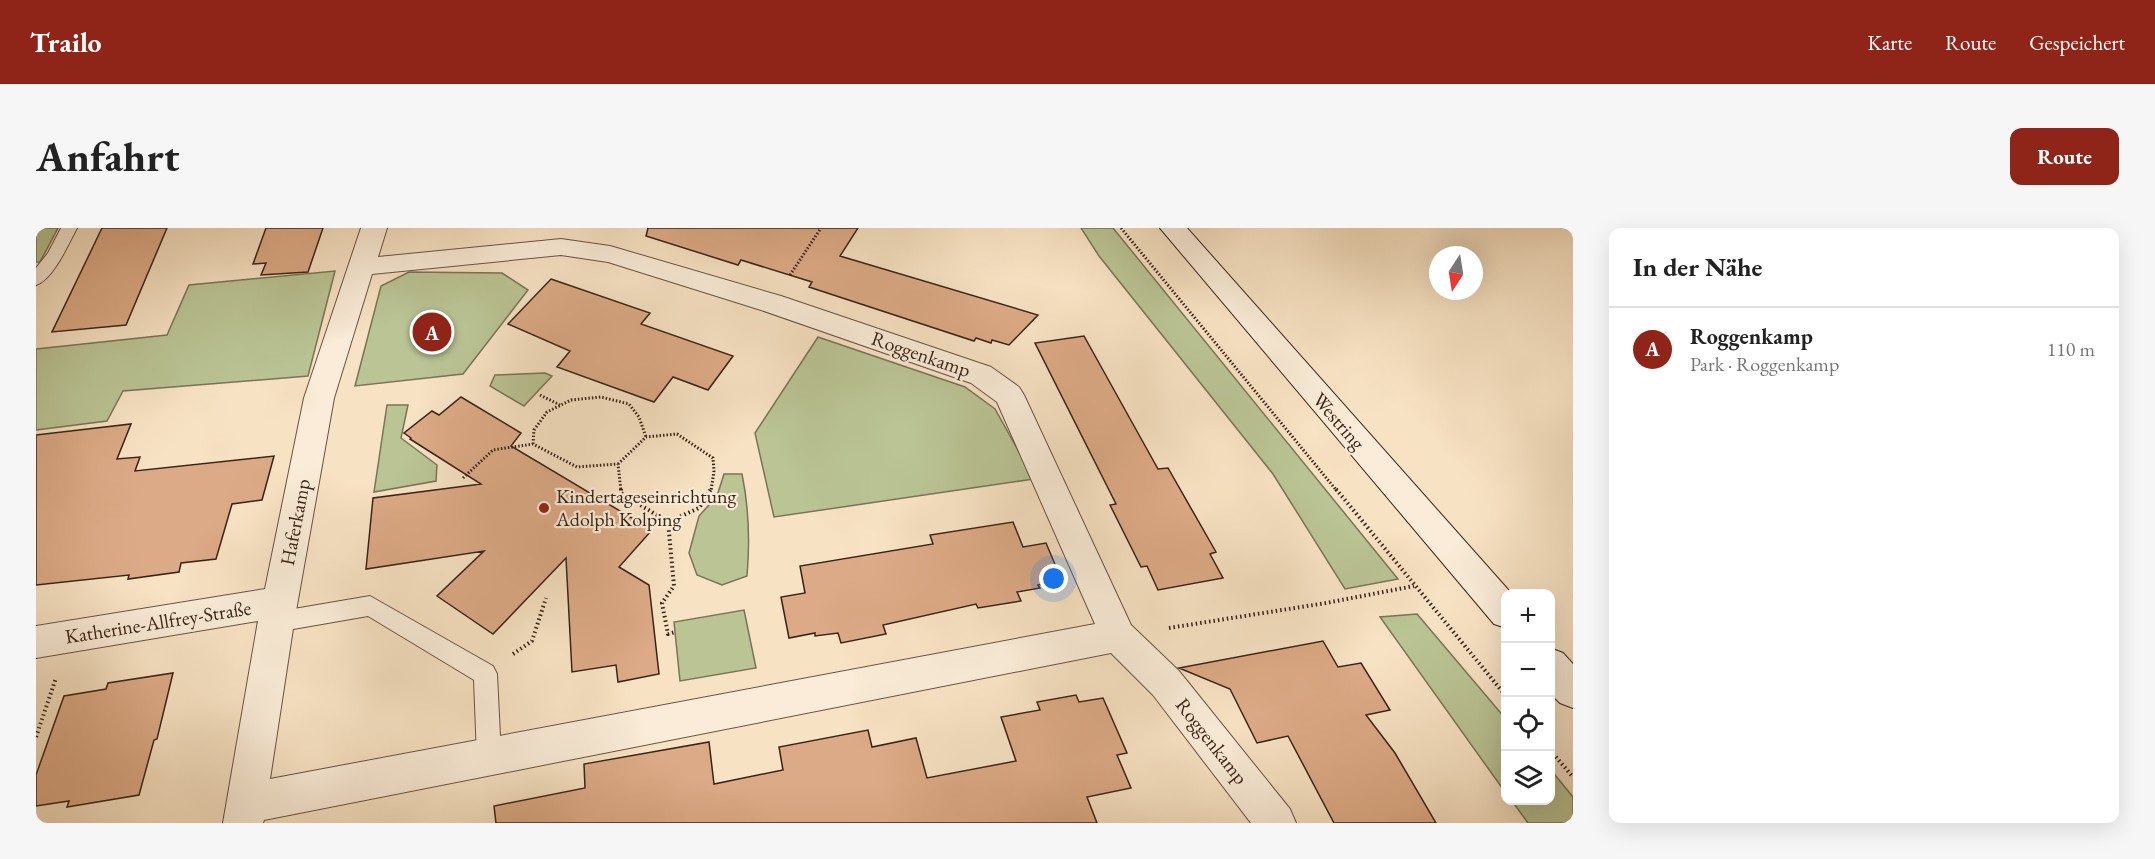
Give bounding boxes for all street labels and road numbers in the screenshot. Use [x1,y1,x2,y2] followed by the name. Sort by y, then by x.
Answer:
[868,325,974,383] street label: Roggenkamp
[1307,387,1371,455] street label: Westring
[274,476,316,568] street label: Haferkamp
[63,594,253,650] street label: Katherine-Allfrey-Straße
[1170,692,1254,790] street label: Roggenkamp

